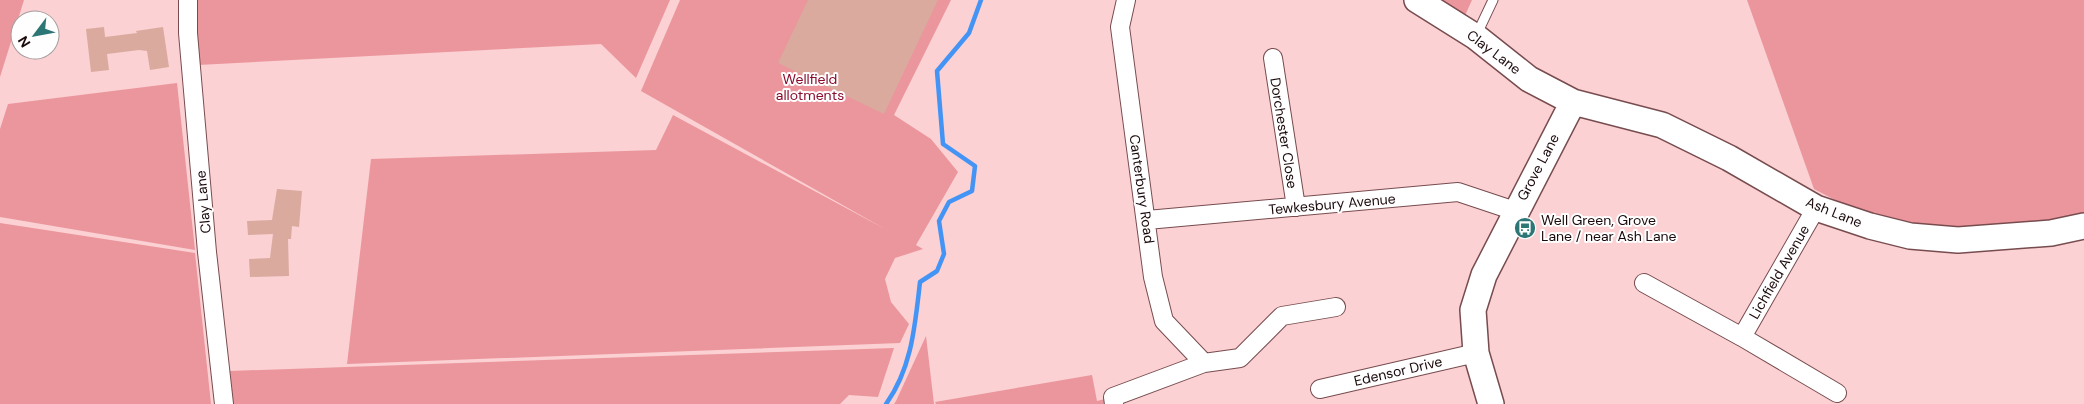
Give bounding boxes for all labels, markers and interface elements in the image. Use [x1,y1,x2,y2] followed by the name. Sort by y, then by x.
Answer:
[10,10,60,60] north arrow
[1463,26,1525,78] street label: Clay Lane
[14,33,34,51] text: N
[776,70,844,104] park label: Wellfield allotments
[1266,76,1302,190] street label: Dorchester Close
[1513,130,1563,204] street label: Grove Lane
[1125,133,1159,245] street label: Canterbury Road
[191,170,215,234] street label: Clay Lane
[1268,189,1396,219] street label: Tewkesbury Avenue
[1803,193,1865,231] street label: Ash Lane
[1541,211,1677,245] place label: Well Green, Grove Lane / near Ash Lane
[1513,216,1537,240] bus stop icon: Well Green, Grove Lane / near Ash Lane
[1745,222,1813,322] street label: Lichfield Avenue
[1352,352,1444,390] street label: Edensor Drive

